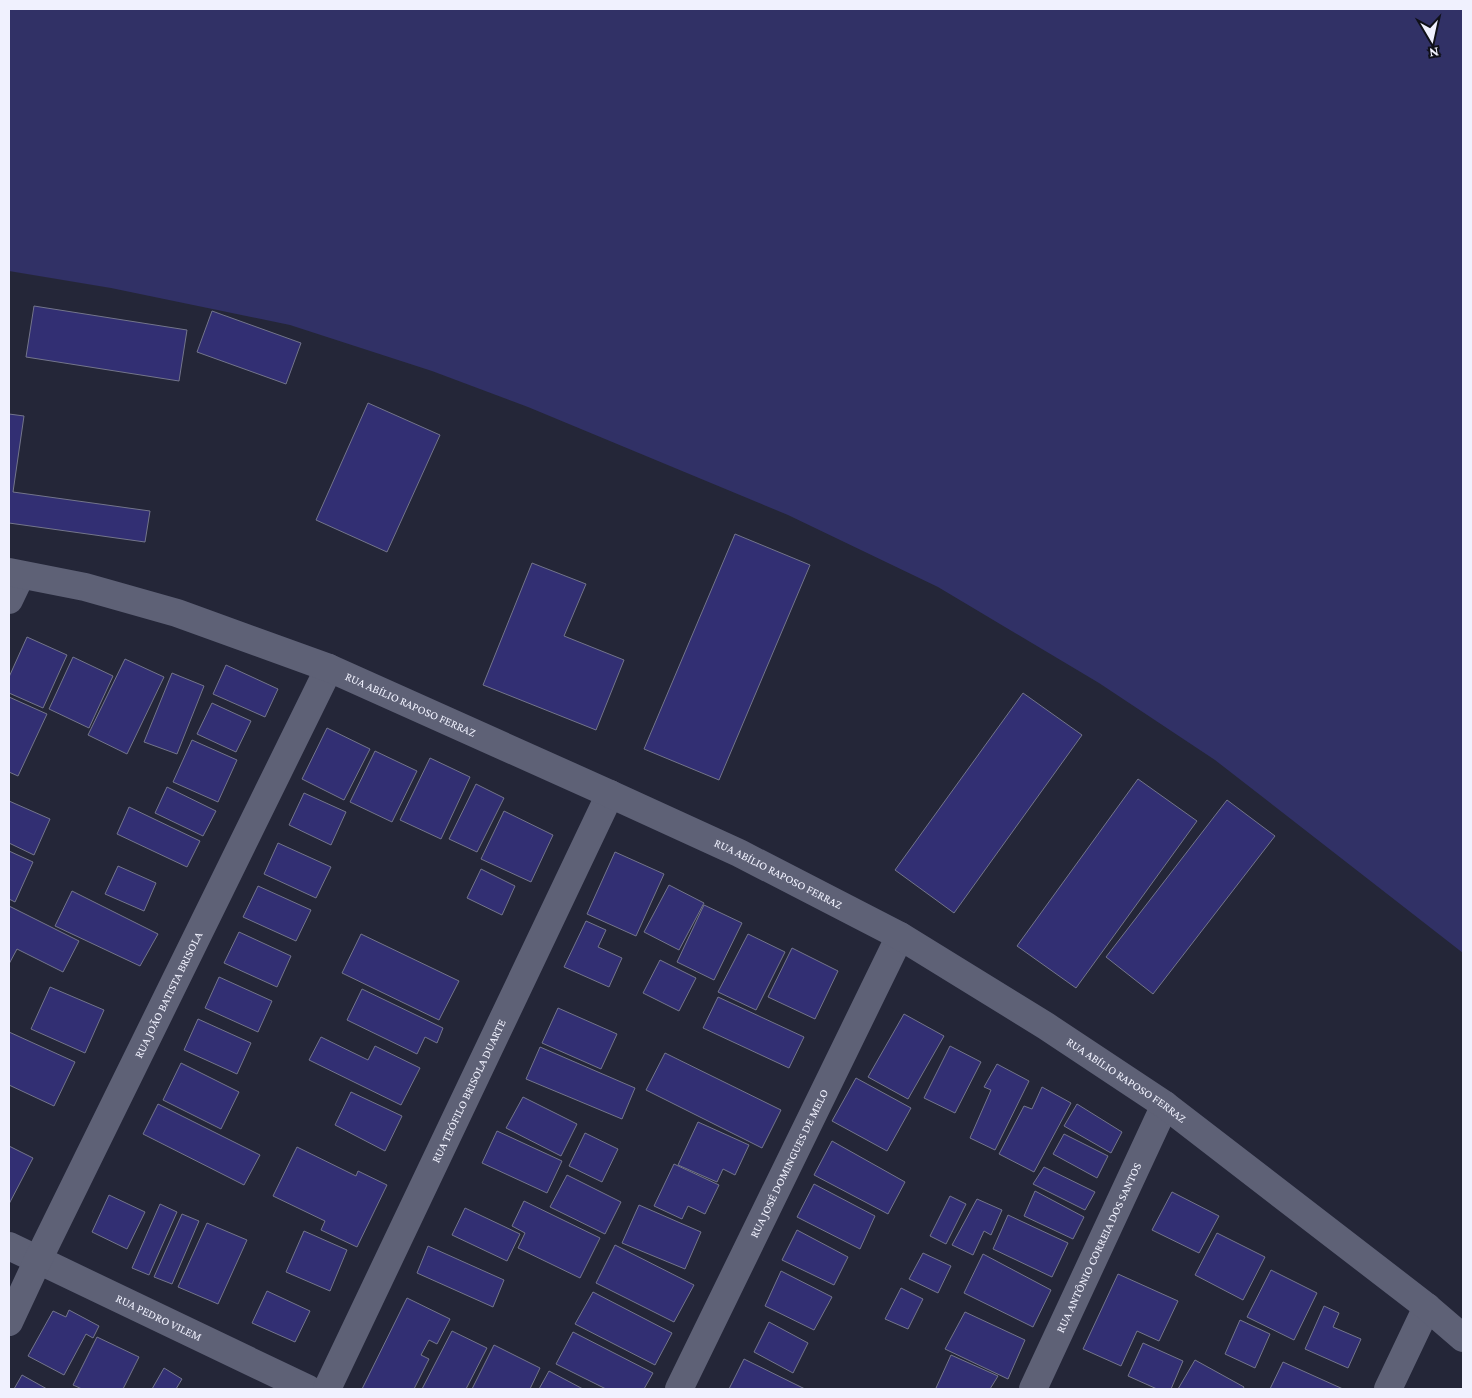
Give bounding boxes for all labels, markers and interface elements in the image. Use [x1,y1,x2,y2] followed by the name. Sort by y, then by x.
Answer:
[1407,15,1457,65] north arrow
[1428,44,1440,62] text: N
[343,669,478,740] street label: RUA ABÍLIO RAPOSO FERRAZ
[712,836,845,912] street label: RUA ABÍLIO RAPOSO FERRAZ
[131,929,205,1060] street label: RUA JOÃO BATISTA BRISOLA
[429,1016,509,1165] street label: RUA TEÓFILO BRISOLA DUARTE
[1064,1035,1189,1126] street label: RUA ABÍLIO RAPOSO FERRAZ
[747,1087,831,1240] street label: RUA JOSÉ DOMINGUES DE MELO
[1053,1160,1144,1335] street label: RUA ANTÔNIO CORREIA DOS SANTOS
[114,1291,204,1344] street label: RUA PEDRO VILEM

